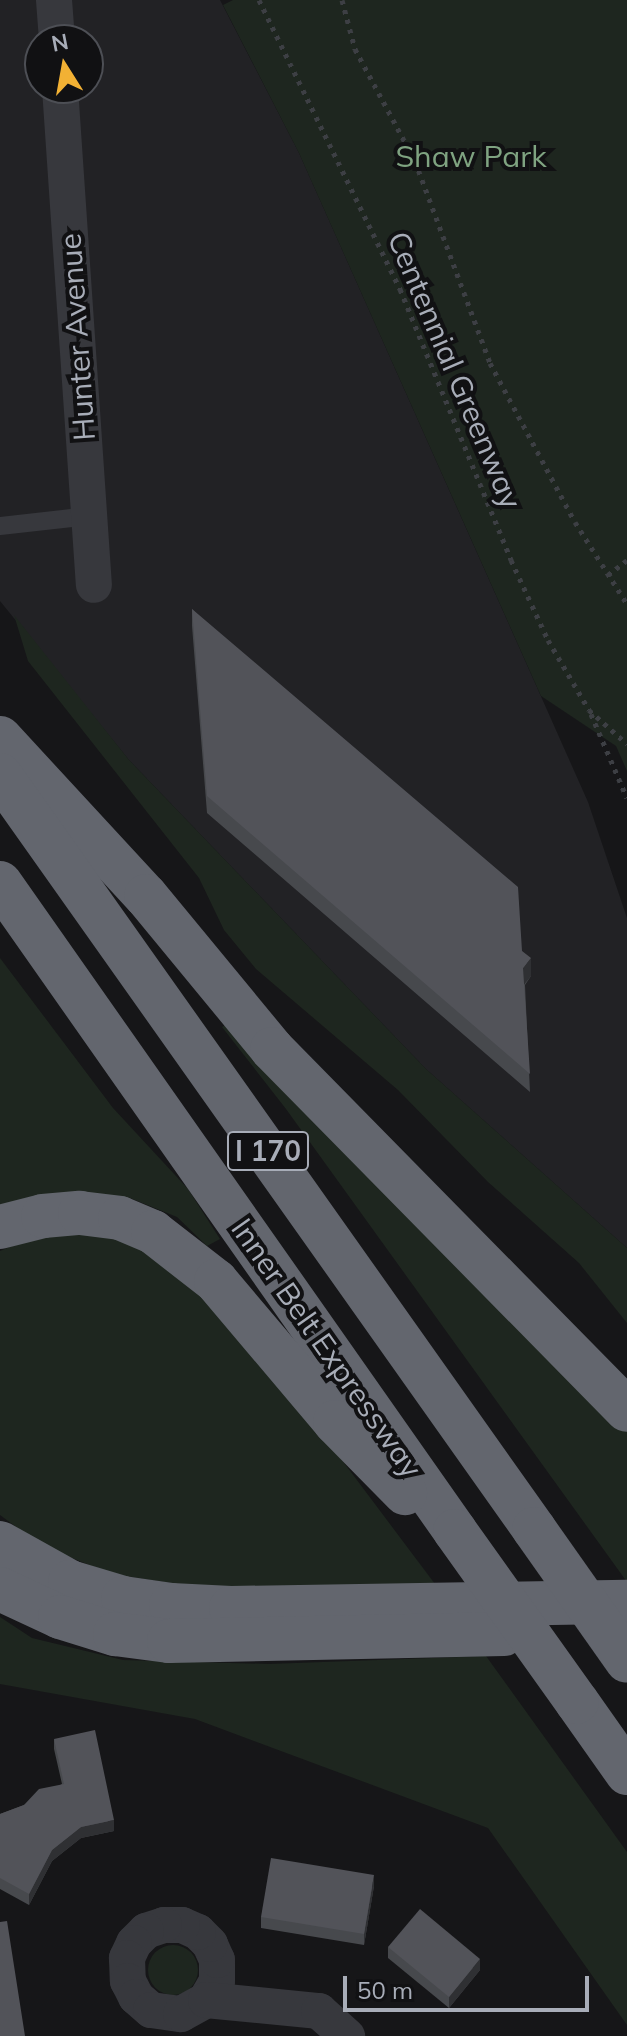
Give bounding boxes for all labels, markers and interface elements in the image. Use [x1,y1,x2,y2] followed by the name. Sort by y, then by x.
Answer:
[24,24,104,104] north arrow
[49,27,71,58] text: N
[395,138,547,174] park label: Shaw Park
[380,226,530,514] street label: Centennial Greenway
[52,232,102,442] street label: Hunter Avenue
[226,1127,310,1175] road number: I 170
[224,1212,430,1484] street label: Inner Belt Expressway
[347,1960,593,2010] scale bar
[357,1975,413,2005] text: 50 m

